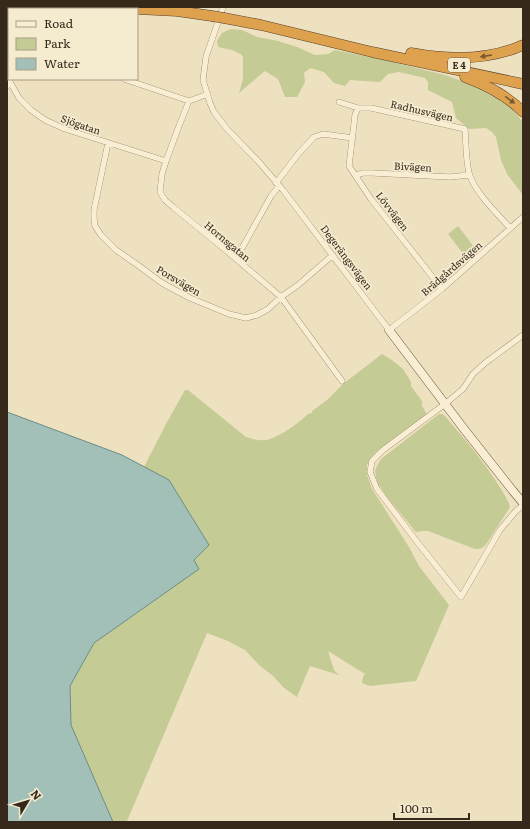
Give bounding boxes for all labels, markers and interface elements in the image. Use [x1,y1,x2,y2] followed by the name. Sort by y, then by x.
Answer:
[8,8,138,80] legend
[44,14,74,32] text: Road
[44,34,71,52] text: Park
[480,53,492,59] one-way arrow
[44,54,80,72] text: Water
[448,58,470,72] road number: E 4
[389,96,455,125] street label: Radhusvägen
[505,96,515,104] one-way arrow
[59,110,103,138] street label: Sjögatan
[394,158,433,175] street label: Bivägen
[373,188,413,234] street label: Lövvägen
[202,217,255,265] street label: Hornsgatan
[318,221,377,293] street label: Degerängsvägen
[417,237,485,299] street label: Brädgårdsvägen
[154,261,204,299] street label: Porsvägen
[8,781,48,821] north arrow
[28,786,46,803] text: N
[394,795,469,821] scale bar
[400,799,433,817] text: 100 m

